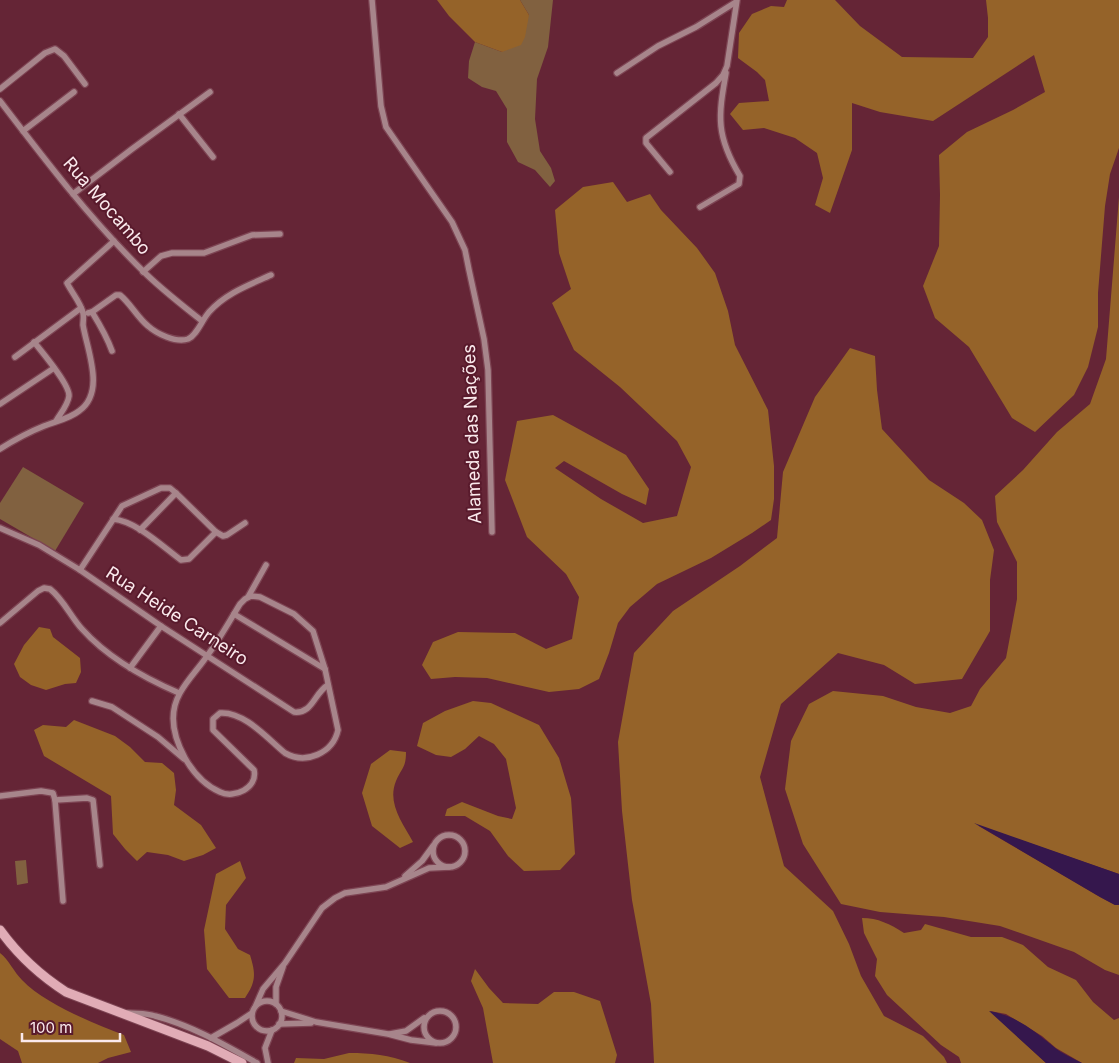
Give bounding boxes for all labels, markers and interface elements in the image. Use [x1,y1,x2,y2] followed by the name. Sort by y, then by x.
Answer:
[59,153,156,259] street label: Rua Mocambo
[458,344,485,524] street label: Alameda das Nações
[102,562,252,669] street label: Rua Heide Carneiro
[22,1010,120,1042] scale bar
[30,1018,72,1037] text: 100 m

